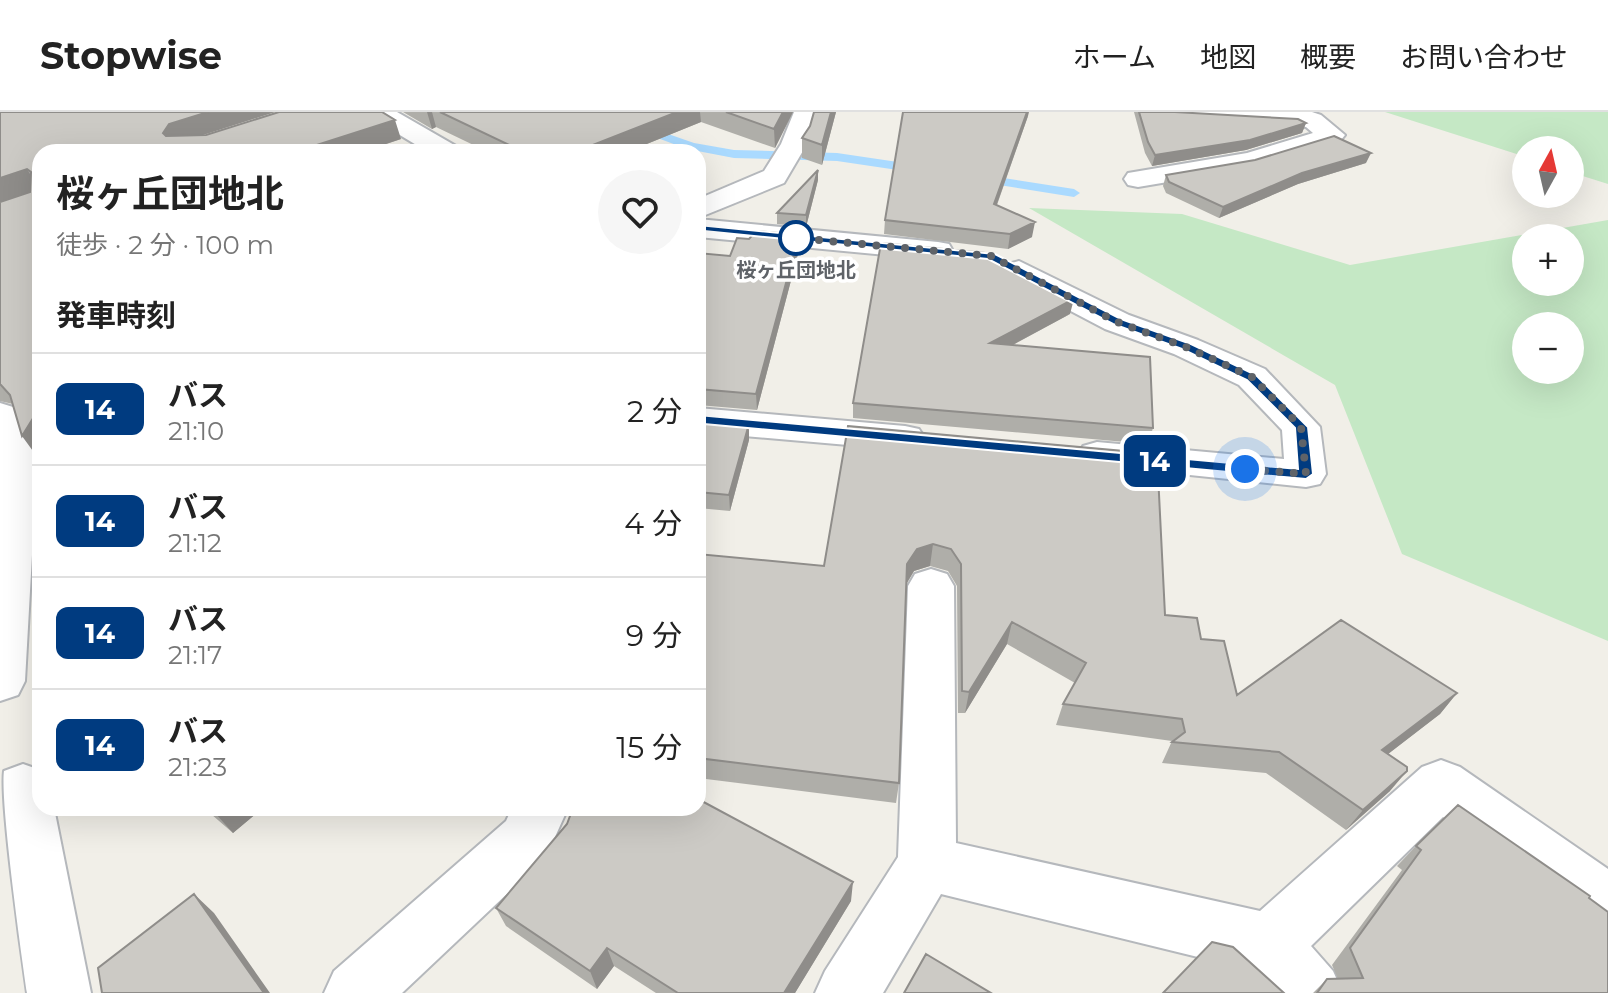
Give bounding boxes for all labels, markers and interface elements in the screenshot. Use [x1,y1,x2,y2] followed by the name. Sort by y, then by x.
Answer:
[40,32,222,79] text: Stopwise
[1073,40,1156,74] text: ホーム
[1200,40,1256,74] text: 地図
[1300,40,1356,74] text: 概要
[1400,40,1568,74] text: お問い合わせ
[1512,136,1584,208] north arrow
[1512,136,1584,384] map controls
[56,170,284,217] text: 桜ヶ丘団地北
[598,170,682,254] button: heart
[779,221,813,255] marker: 桜ヶ丘団地北
[1512,224,1584,296] button: +
[56,229,274,261] text: 徒歩 · 2 分 · 100 m
[736,258,856,282] place label: 桜ヶ丘団地北
[56,297,176,334] text: 発車時刻
[1512,312,1584,384] button: −
[168,377,228,414] text: バス
[85,392,115,426] text: 14
[627,393,682,430] text: 2 分
[168,415,224,447] text: 21:10
[1119,435,1191,487] line badge: 14
[1140,444,1170,478] text: 14
[1225,449,1265,489] your location
[168,489,228,526] text: バス
[85,504,115,538] text: 14
[624,505,682,542] text: 4 分
[168,527,222,559] text: 21:12
[168,601,228,638] text: バス
[85,616,115,650] text: 14
[626,617,682,654] text: 9 分
[168,639,222,671] text: 21:17
[168,713,228,750] text: バス
[85,728,115,762] text: 14
[616,729,682,766] text: 15 分
[168,751,227,783] text: 21:23

